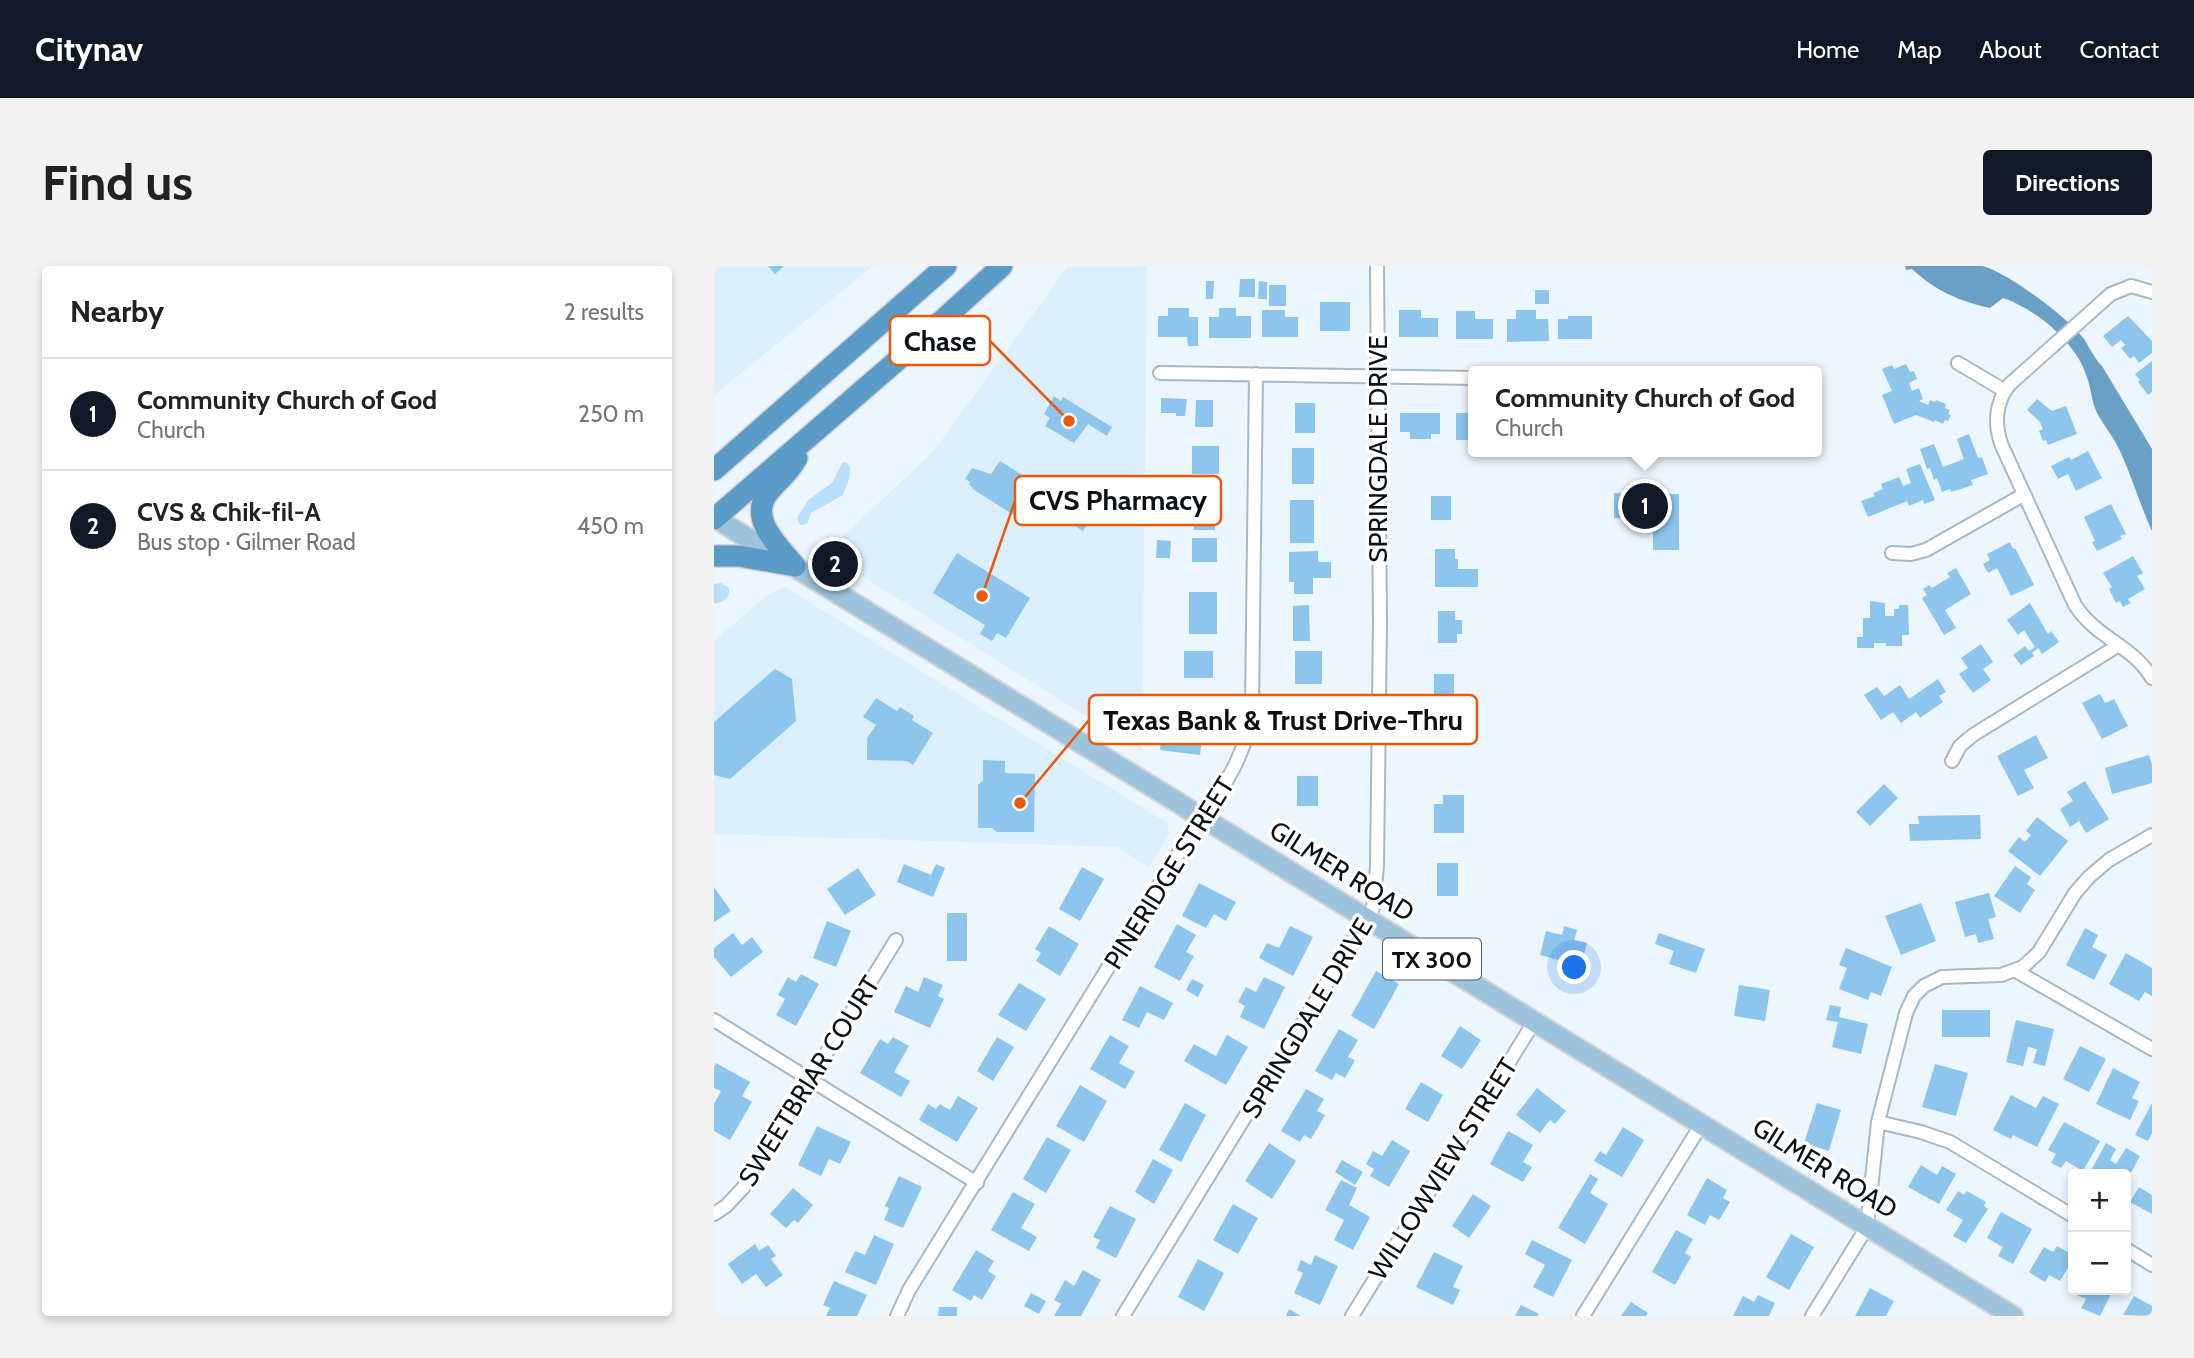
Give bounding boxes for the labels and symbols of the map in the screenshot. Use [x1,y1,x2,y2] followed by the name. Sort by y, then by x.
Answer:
[890,316,990,365] callout: Chase
[904,324,976,358] text: Chase
[1362,335,1394,563] street label: SPRINGDALE DRIVE
[1015,476,1221,525] callout: CVS Pharmacy
[1622,480,1668,532] pin: 1
[1029,483,1207,517] text: CVS Pharmacy
[812,538,858,590] pin: 2
[1089,695,1477,744] callout: Texas Bank & Trust Drive-Thru
[1103,703,1463,737] text: Texas Bank & Trust Drive-Thru
[1097,771,1241,975] street label: PINERIDGE STREET
[1264,814,1420,928] street label: GILMER ROAD
[1235,912,1379,1124] street label: SPRINGDALE DRIVE
[1383,938,1481,980] road number: TX 300
[1557,950,1591,984] your location
[731,970,887,1192] street label: SWEETBRIAR COURT
[1362,1052,1524,1286] street label: WILLOWVIEW STREET
[1747,1111,1903,1225] street label: GILMER ROAD

